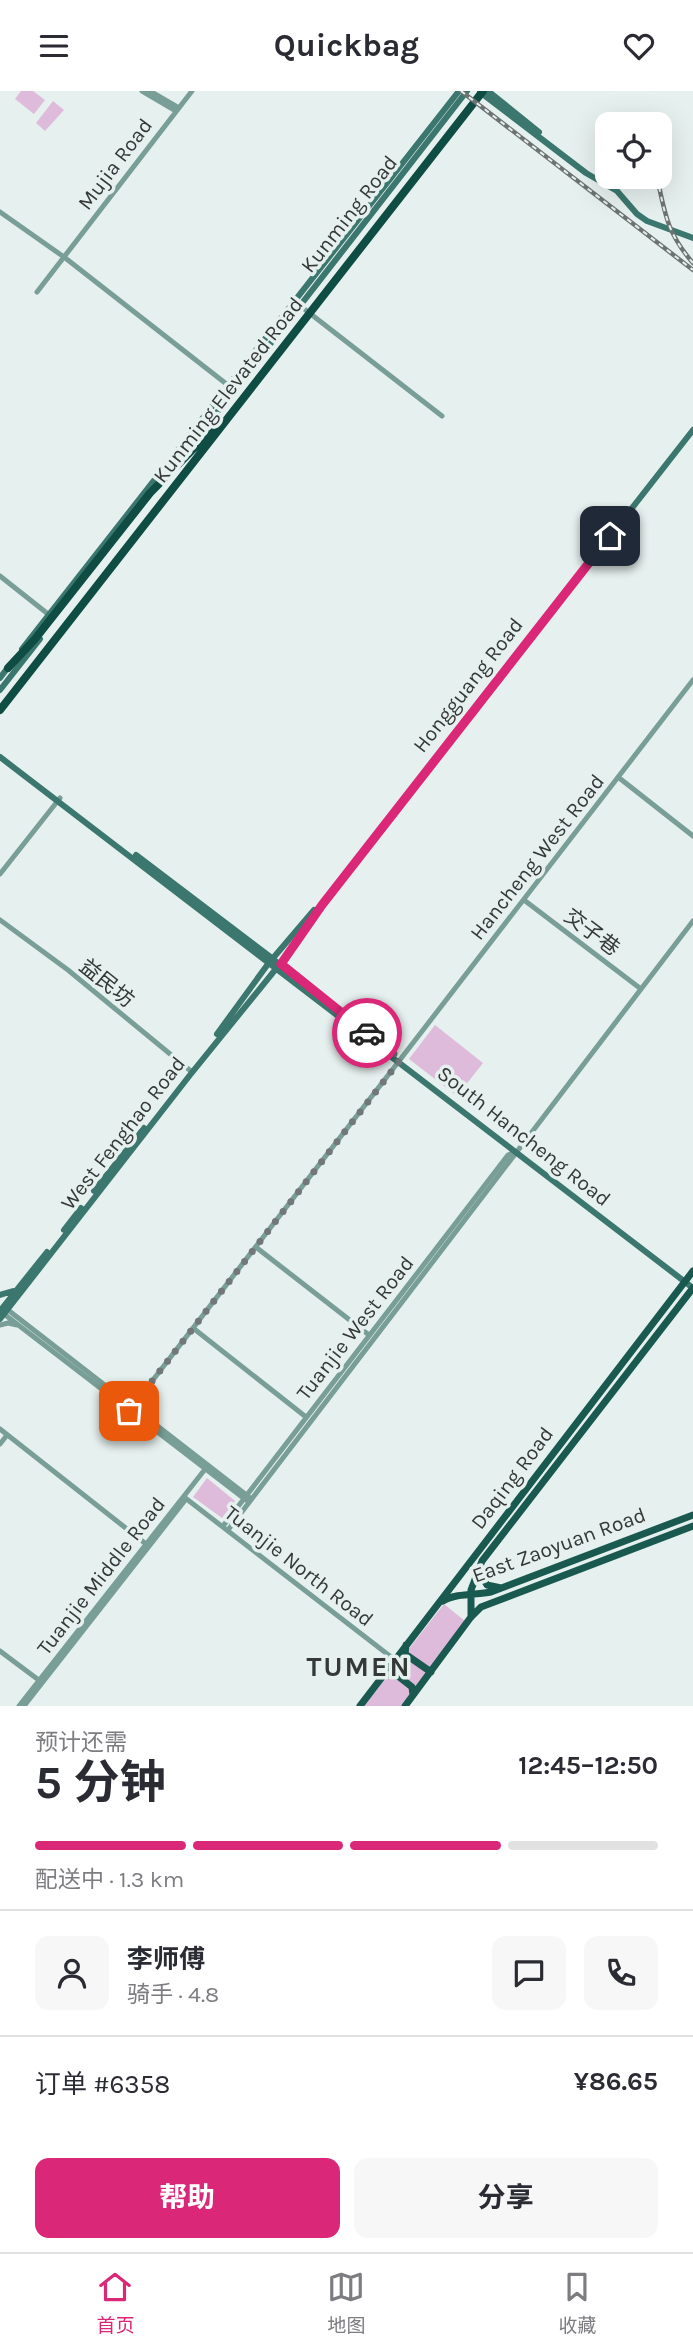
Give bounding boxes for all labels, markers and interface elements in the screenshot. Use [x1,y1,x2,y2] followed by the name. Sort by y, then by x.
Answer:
[35,27,73,65] icon: menu
[274,27,419,64] text: Quickbag
[620,27,658,65] icon: heart
[595,112,672,189] map controls
[595,112,672,189] button: locate
[73,114,157,214] street label: Mujia Road
[296,151,402,277] street label: Kunming Road
[148,293,308,487] street label: Kunming Elevated Road
[580,506,640,566] pin
[591,517,629,555] icon: home
[408,613,528,757] street label: Hongguang Road
[465,770,609,944] street label: Hancheng West Road
[560,903,624,961] street label: 交子巷
[75,954,139,1012] street label: 益民坊
[332,998,402,1068] courier
[348,1014,386,1052] icon: car
[56,1052,190,1214] street label: West Fenghao Road
[433,1061,615,1211] street label: South Hancheng Road
[291,1251,419,1405] street label: Tuanjie West Road
[99,1381,159,1441] pin
[110,1392,148,1430] icon: bag
[466,1422,558,1534] street label: Daqing Road
[32,1492,170,1660] street label: Tuanjie Middle Road
[220,1501,378,1631] street label: Tuanjie North Road
[469,1502,649,1588] street label: East Zaoyuan Road
[306,1650,412,1683] district label: TUMEN
[35,1729,127,1756] text: 预计还需
[518,1750,658,1781] text: 12:45–12:50
[35,1756,165,1810] text: 5 分钟
[35,1866,184,1893] text: 配送中 · 1.3 km
[35,1936,109,2010] button: person
[492,1936,566,2010] button: chat
[584,1936,658,2010] button: phone
[127,1944,205,1975] text: 李师傅
[127,1981,219,2008] text: 骑手 · 4.8
[574,2066,658,2097] text: ¥86.65
[35,2069,170,2100] text: 订单 #6358
[35,2158,340,2238] button: 帮助
[354,2158,658,2238] button: 分享
[96,2268,135,2337] tab: 首页
[327,2268,366,2337] tab: 地图
[558,2268,597,2337] tab: 收藏

